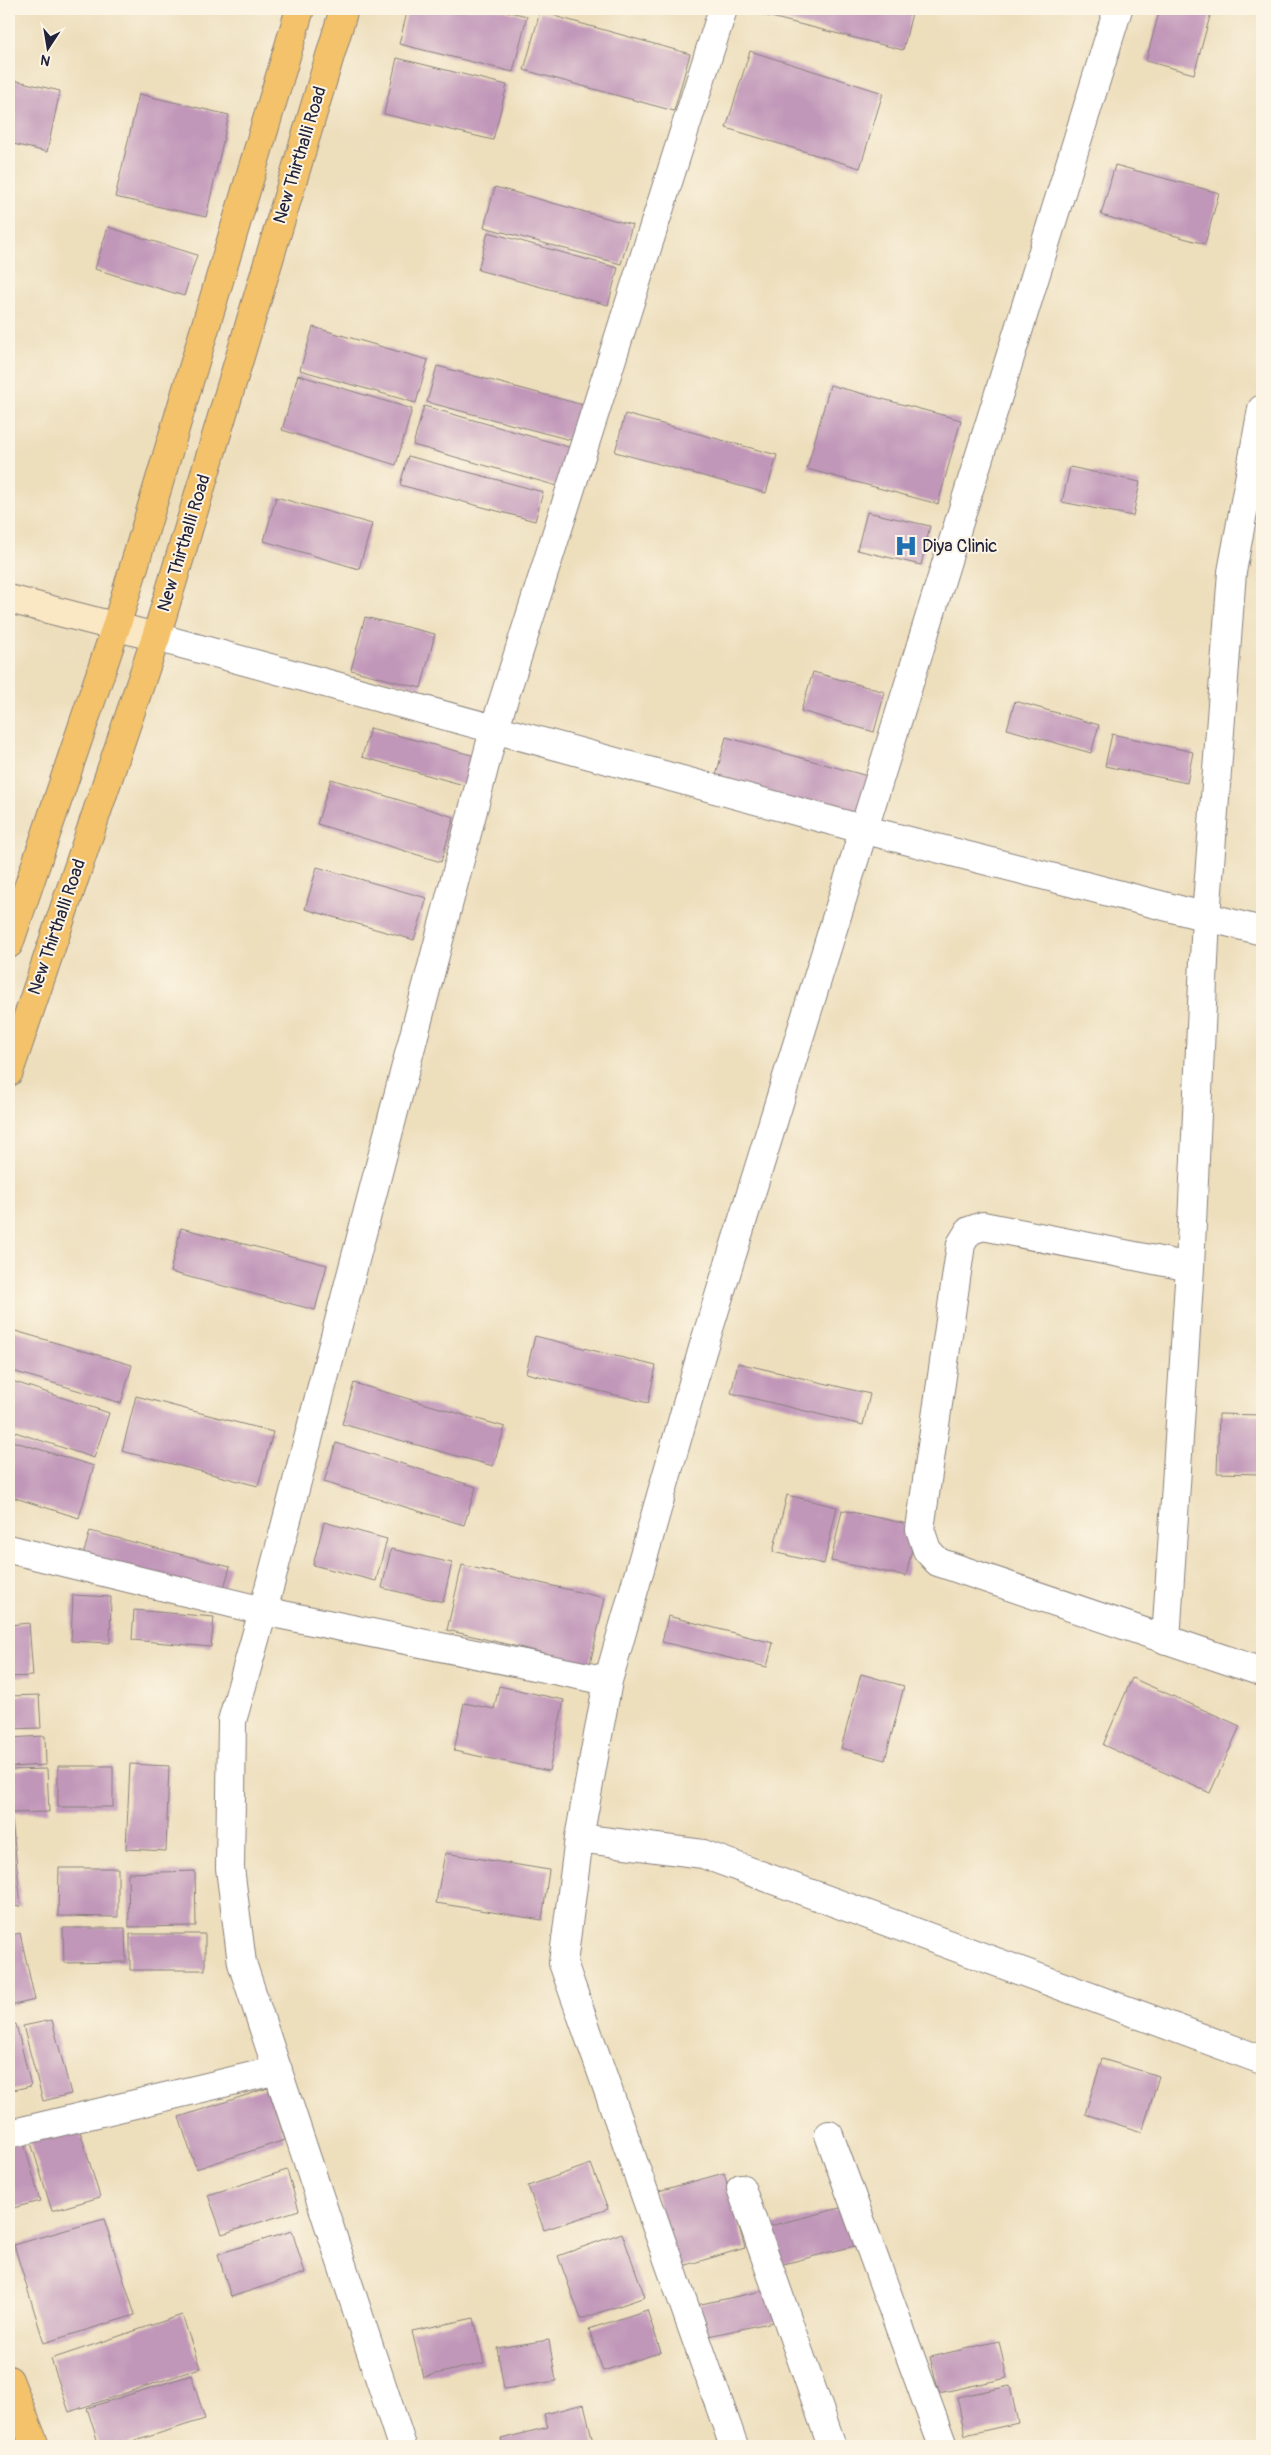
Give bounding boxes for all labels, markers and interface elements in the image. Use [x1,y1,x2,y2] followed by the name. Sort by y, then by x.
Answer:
[22,22,72,72] north arrow
[39,51,52,70] text: N
[268,84,332,226] street label: New Thirthalli Road
[152,472,216,614] street label: New Thirthalli Road
[893,533,919,559] hospital icon: Diya Clinic
[922,535,997,558] place label: Diya Clinic
[23,856,91,998] street label: New Thirthalli Road

